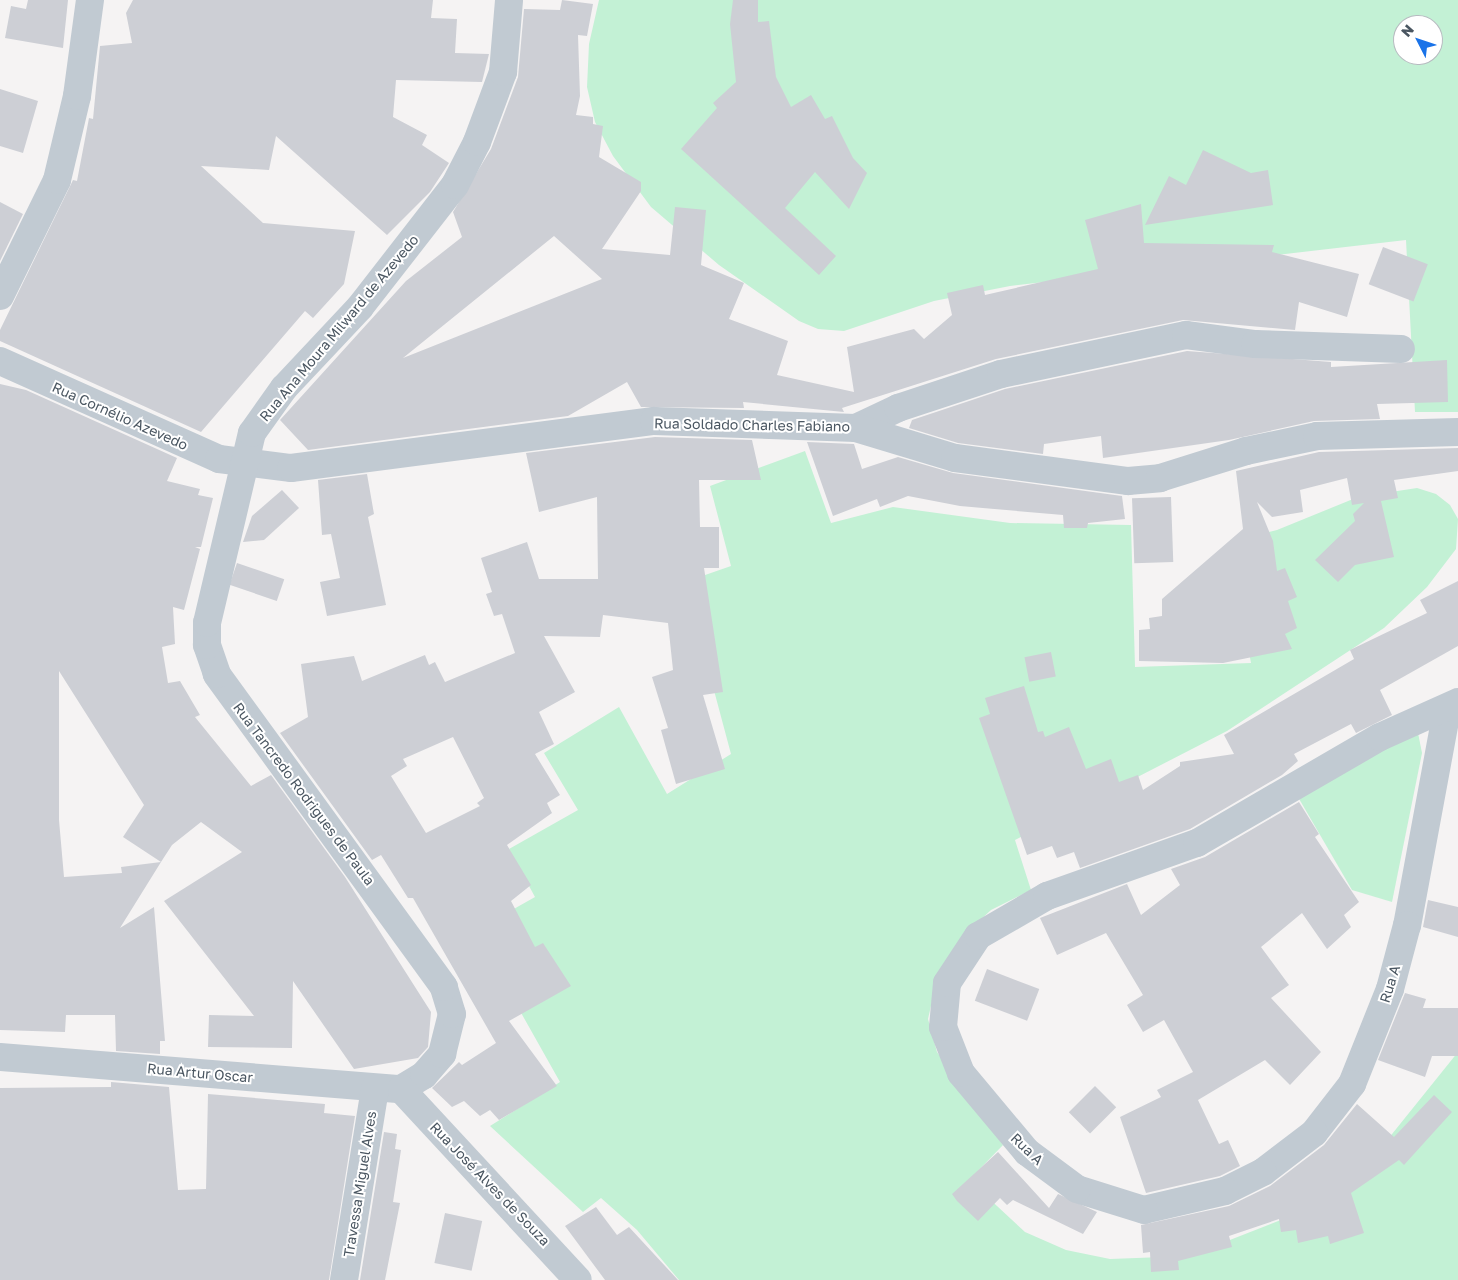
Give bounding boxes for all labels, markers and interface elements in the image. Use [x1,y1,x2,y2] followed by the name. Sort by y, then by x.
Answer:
[1393,15,1443,65] north arrow
[1397,21,1417,40] text: N
[256,231,422,425] street label: Rua Ana Moura Milward de Azevedo
[50,379,190,453] street label: Rua Cornélio Azevedo
[654,415,850,435] street label: Rua Soldado Charles Fabiano
[230,699,378,889] street label: Rua Tancredo Rodrigues de Paula
[1376,963,1404,1005] street label: Rua A
[146,1060,254,1086] street label: Rua Artur Oscar
[340,1110,380,1258] street label: Travessa Miguel Alves
[427,1119,553,1249] street label: Rua José Alves de Souza
[1007,1130,1047,1168] street label: Rua A

